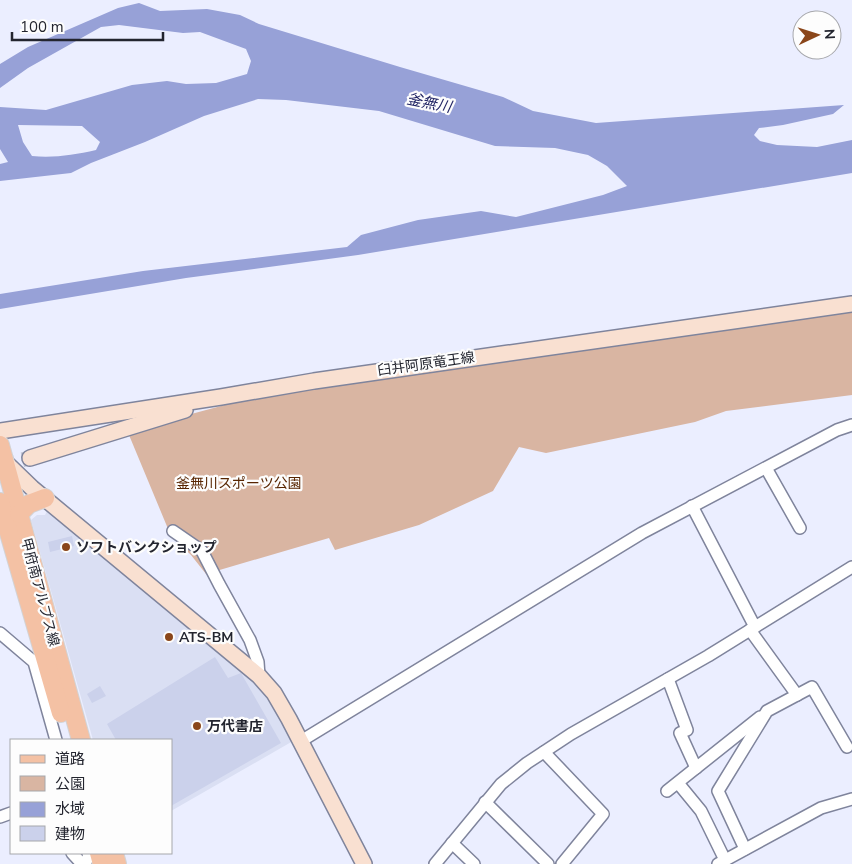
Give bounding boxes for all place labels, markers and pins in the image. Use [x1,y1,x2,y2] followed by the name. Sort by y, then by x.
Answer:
[76,538,217,557] place label: ソフトバンクショップ
[60,541,72,553] marker: ソフトバンクショップ
[179,628,233,647] place label: ATS-BM
[163,631,175,643] marker: ATS-BM
[207,717,263,736] place label: 万代書店
[191,720,203,732] marker: 万代書店

